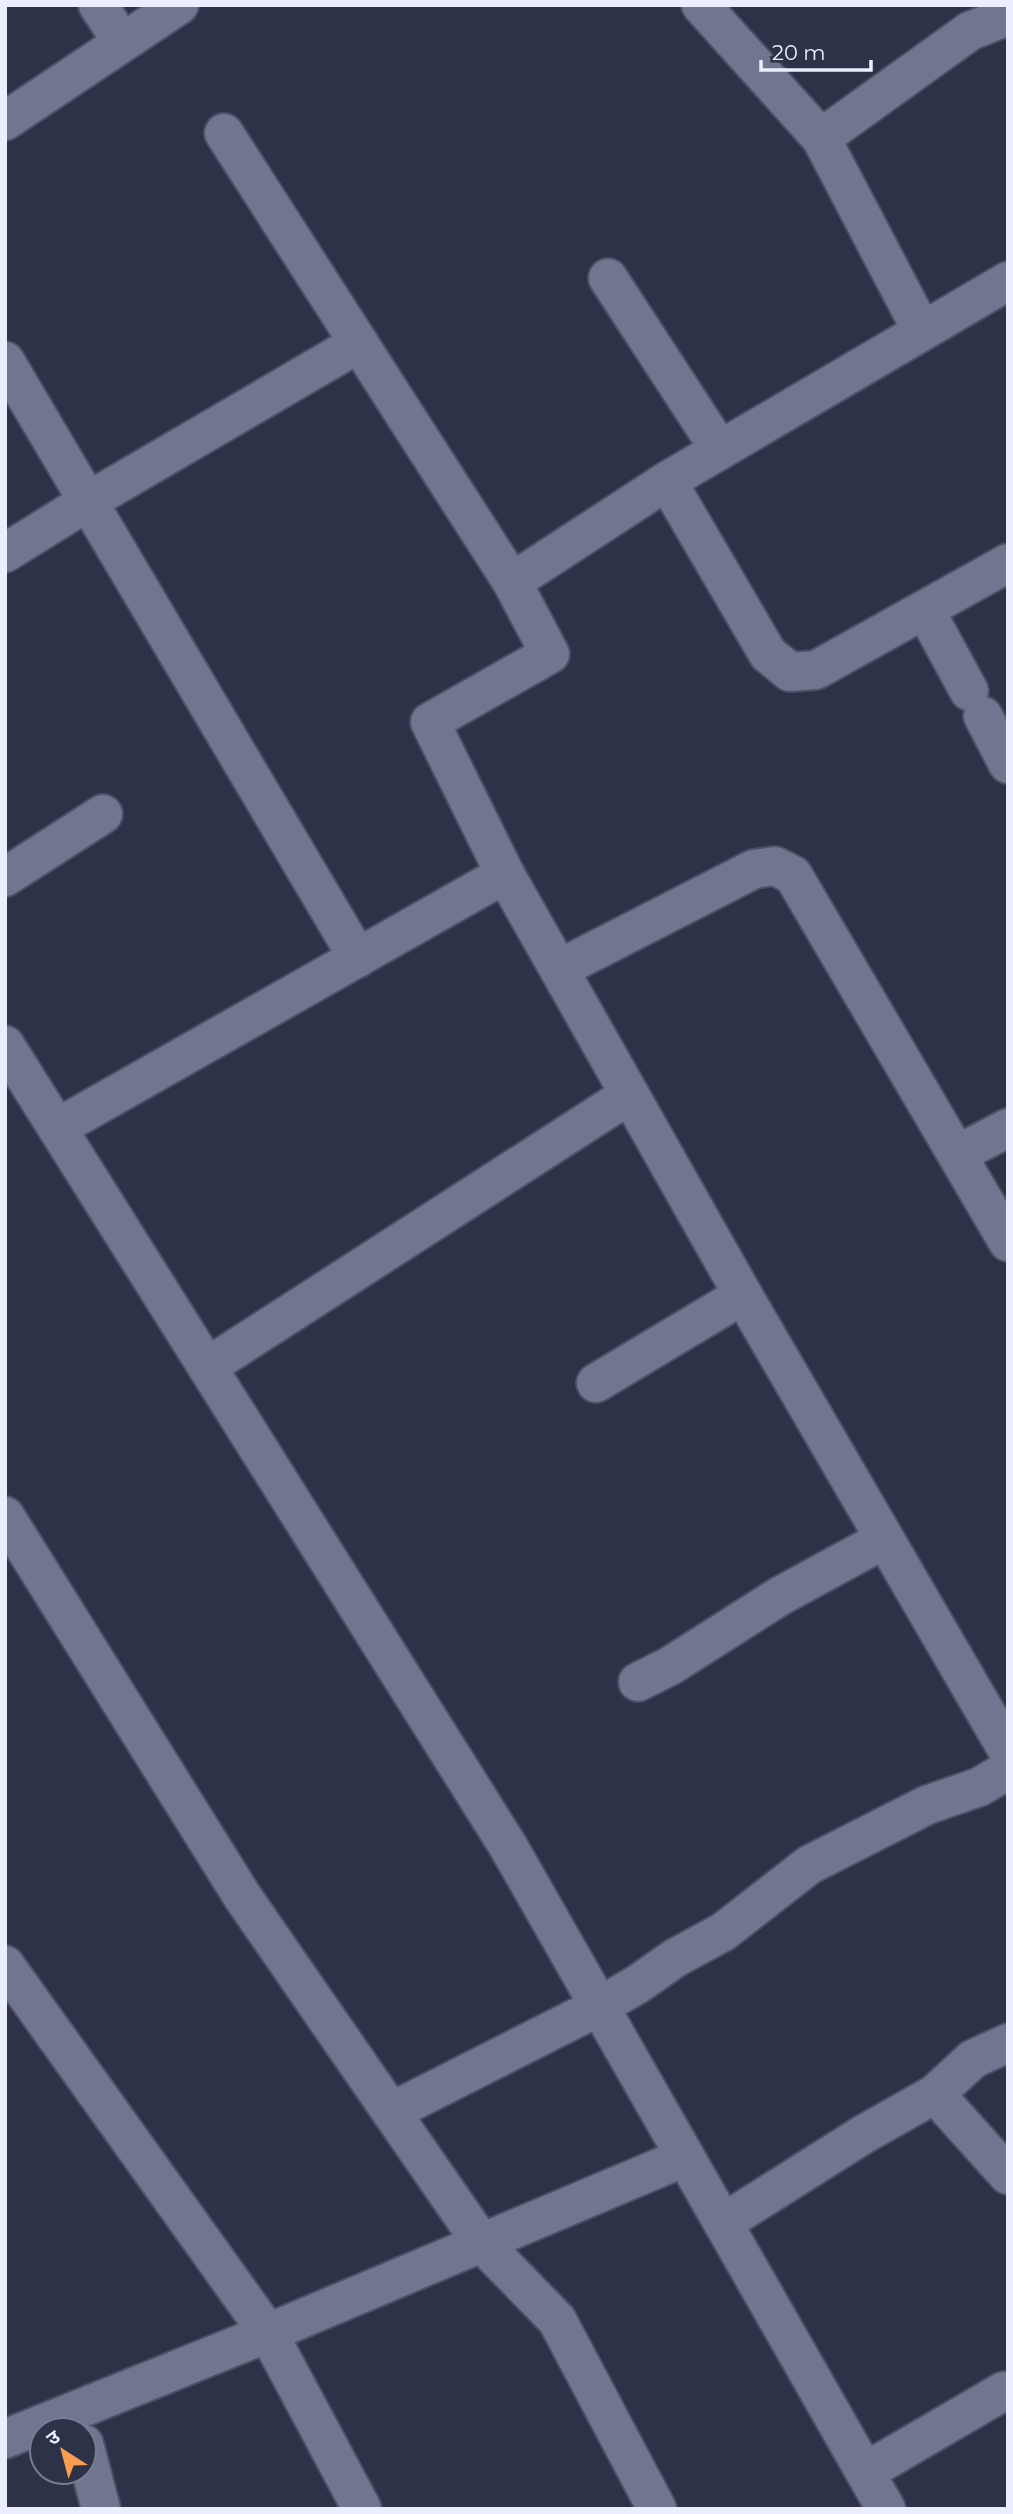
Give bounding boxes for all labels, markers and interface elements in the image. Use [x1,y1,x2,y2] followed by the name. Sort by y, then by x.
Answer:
[761,28,871,72] scale bar
[772,40,826,65] text: 20 m
[28,2416,98,2486] north arrow
[42,2425,65,2450] text: उ

